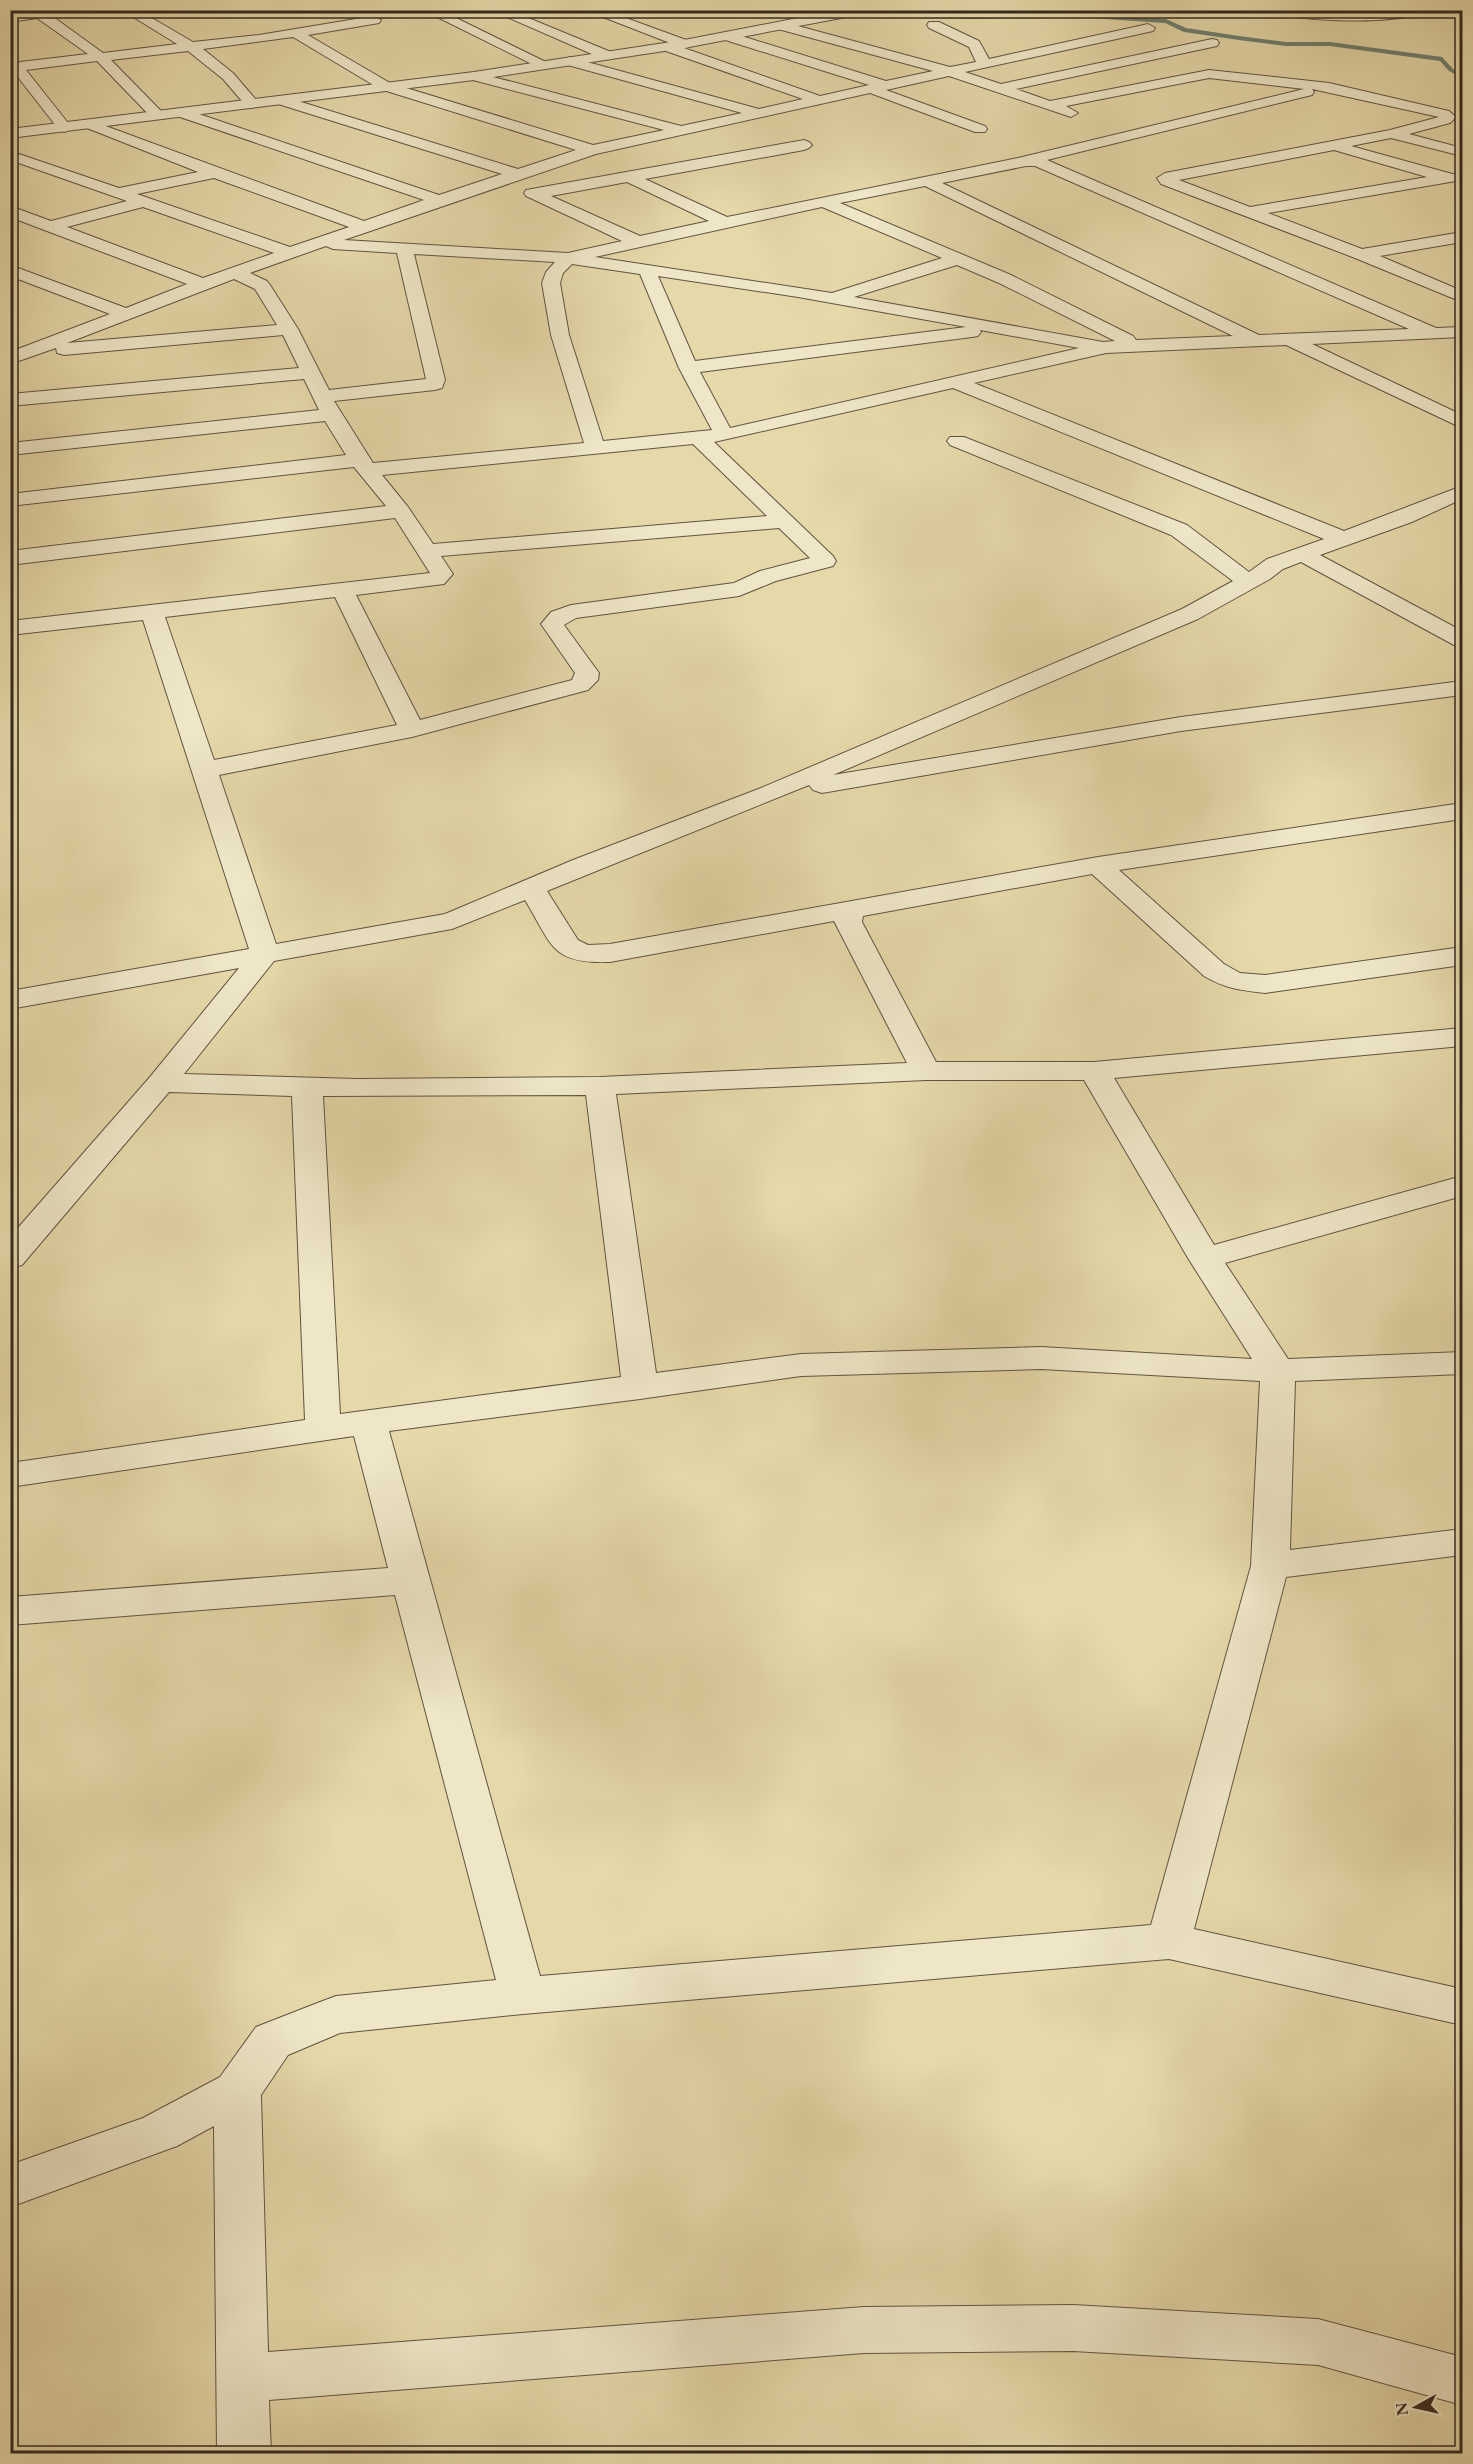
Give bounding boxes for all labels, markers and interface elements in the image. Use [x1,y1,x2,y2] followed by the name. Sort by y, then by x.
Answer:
[1386,2377,1446,2437] north arrow
[1390,2401,1413,2417] text: N

